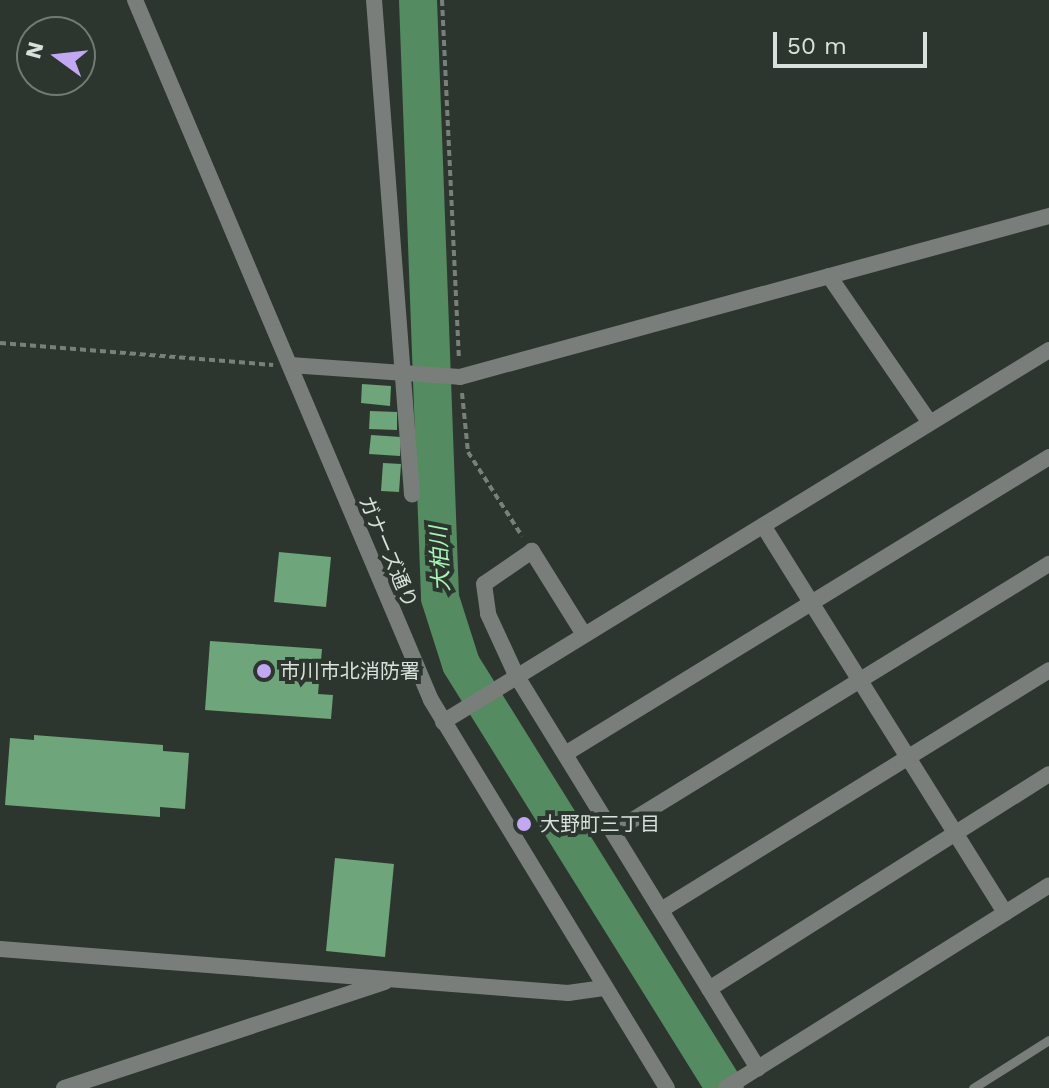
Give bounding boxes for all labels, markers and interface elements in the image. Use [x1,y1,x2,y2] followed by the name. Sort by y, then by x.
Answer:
[16,16,96,96] north arrow
[777,16,931,66] scale bar
[787,32,847,60] text: 50 m
[20,39,48,61] text: N
[354,492,422,612] street label: ガナーズ通り
[425,525,455,593] water label: 大柏川
[280,659,420,683] place label: 市川市北消防署
[255,662,273,680] marker: 市川市北消防署
[540,812,660,836] place label: 大野町三丁目
[515,815,533,833] marker: 大野町三丁目

